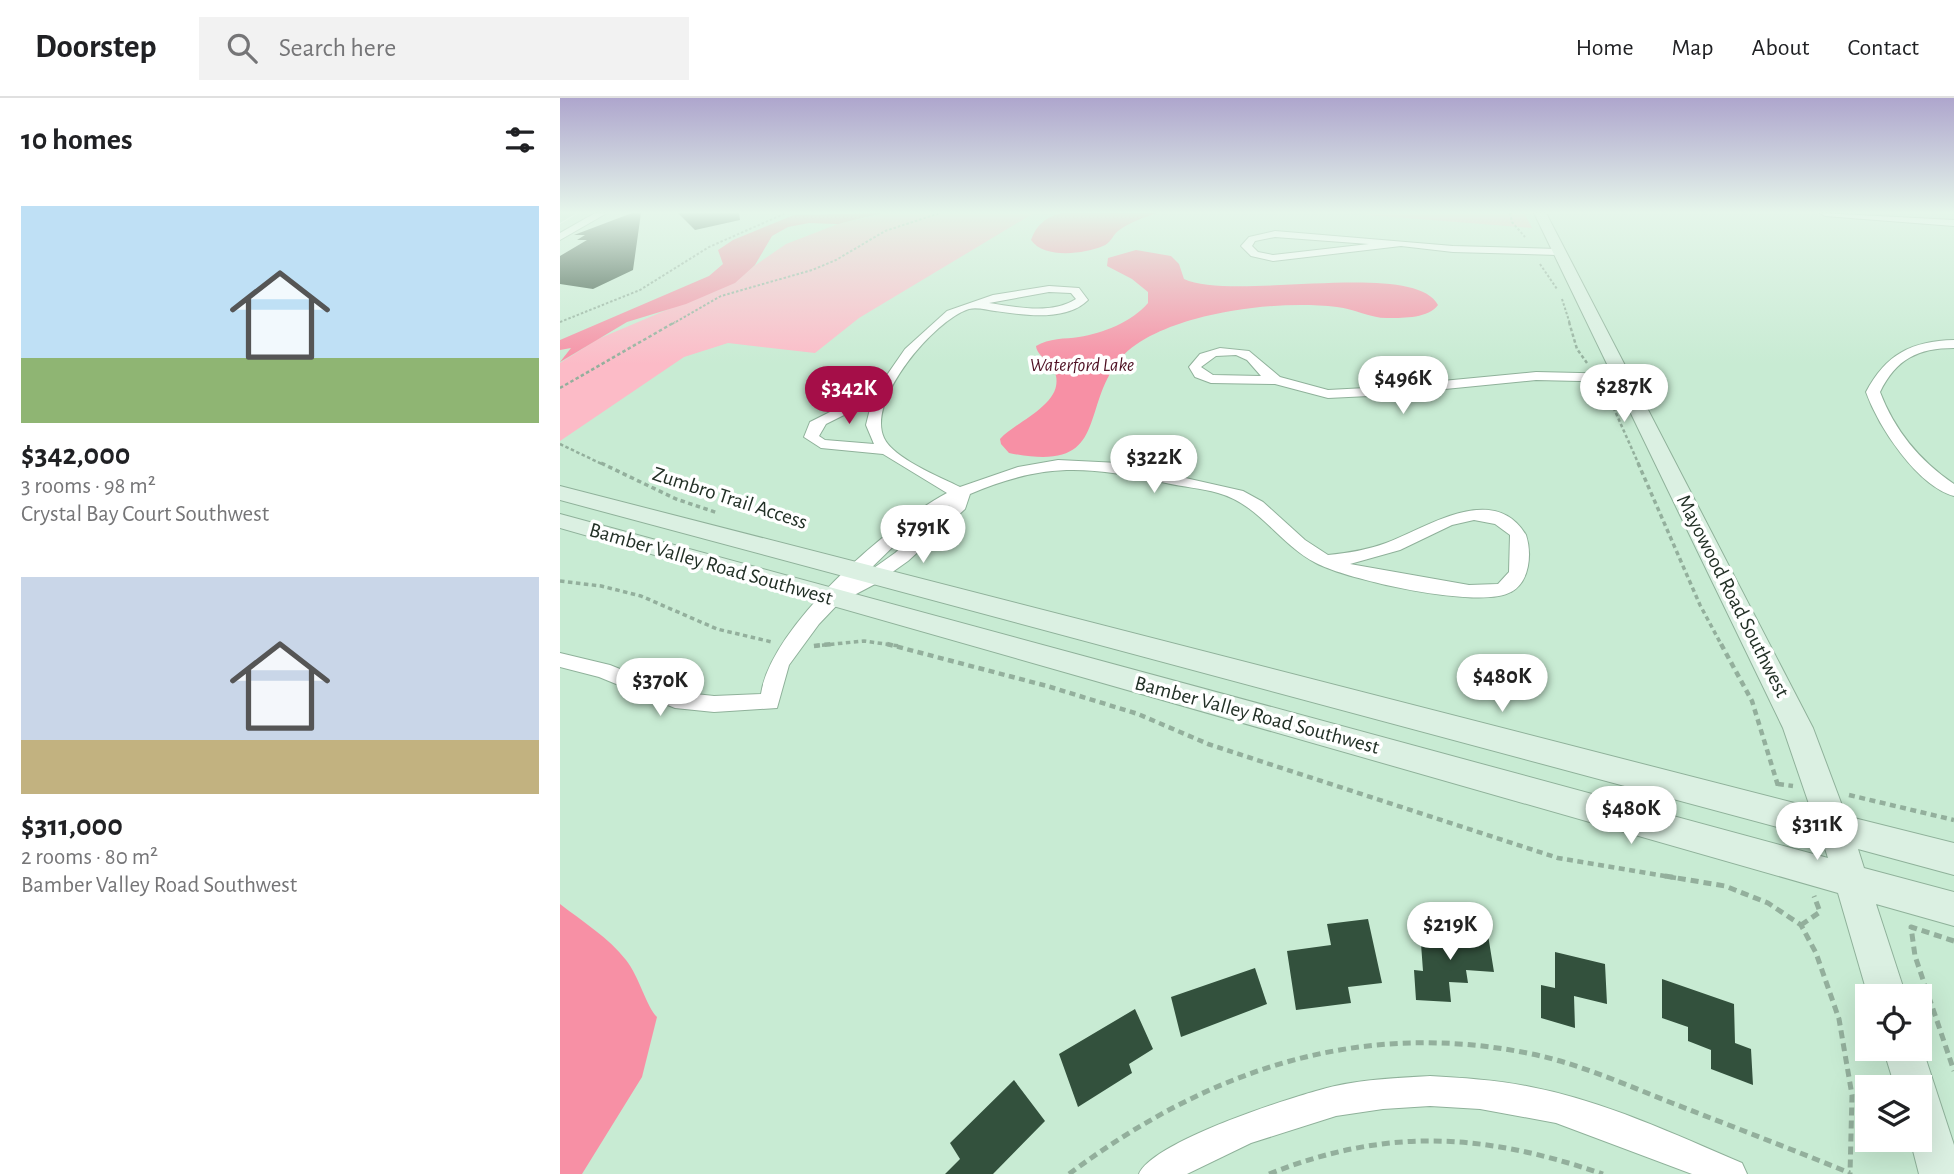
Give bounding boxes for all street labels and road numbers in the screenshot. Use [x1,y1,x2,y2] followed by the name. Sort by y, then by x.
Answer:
[650,463,810,533] street label: Zumbro Trail Access
[1673,491,1793,701] street label: Mayowood Road Southwest
[587,519,835,609] street label: Bamber Valley Road Southwest
[1132,672,1382,758] street label: Bamber Valley Road Southwest

